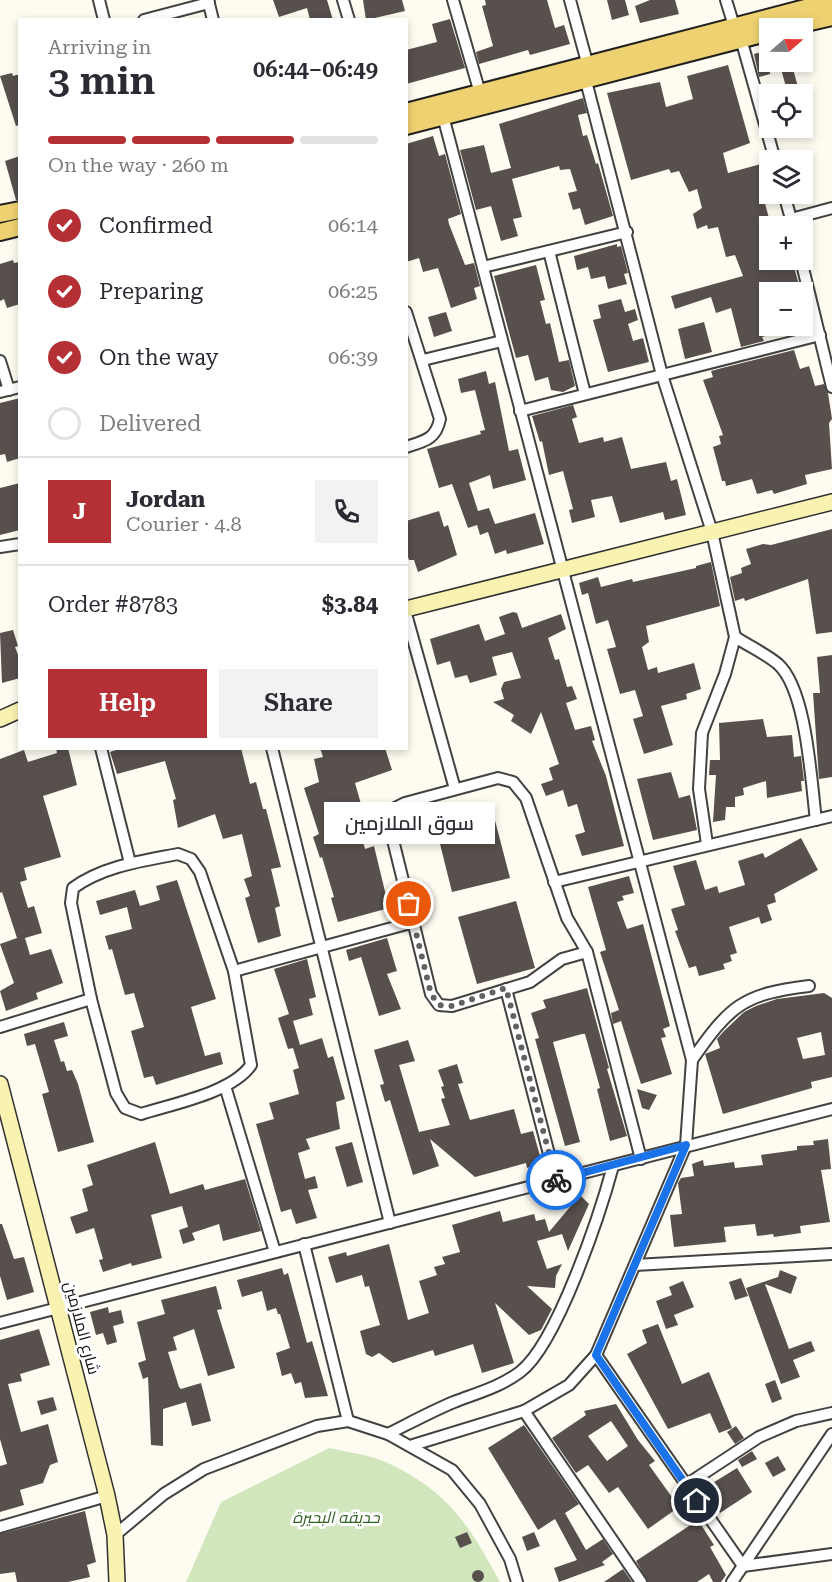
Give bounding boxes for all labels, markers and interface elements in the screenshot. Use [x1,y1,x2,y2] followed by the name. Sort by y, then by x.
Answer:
[759,18,813,72] north arrow
[759,18,813,336] map controls
[48,35,151,59] text: Arriving in
[253,57,378,82] text: 06:44–06:49
[48,58,155,104] text: 3 min
[759,84,813,138] button: locate
[759,150,813,204] button: layers
[48,153,229,177] text: On the way · 260 m
[48,209,81,242] icon: check
[99,213,213,238] text: Confirmed
[328,213,378,237] text: 06:14
[759,216,813,270] button: +
[48,275,81,308] icon: check
[99,279,203,304] text: Preparing
[328,279,378,303] text: 06:25
[759,282,813,336] button: −
[48,341,81,374] icon: check
[99,345,219,370] text: On the way
[328,345,378,369] text: 06:39
[99,411,201,436] text: Delivered
[315,480,378,543] button: phone
[126,487,205,512] text: Jordan
[73,499,86,524] text: J
[126,512,242,536] text: Courier · 4.8
[48,592,178,617] text: Order #8783
[322,592,378,617] text: $3.84
[48,669,207,738] button: Help
[219,669,378,738] button: Share
[324,802,494,844] callout: سوق الملازمين
[345,811,474,835] text: سوق الملازمين
[383,878,434,929] pin
[392,887,425,920] icon: bag
[526,1150,586,1210] courier
[540,1164,573,1197] icon: bike
[59,1279,104,1377] street label: شارع الملازمين
[671,1475,722,1526] pin
[680,1484,713,1517] icon: home
[292,1508,381,1527] park label: حديقه البحيرة

